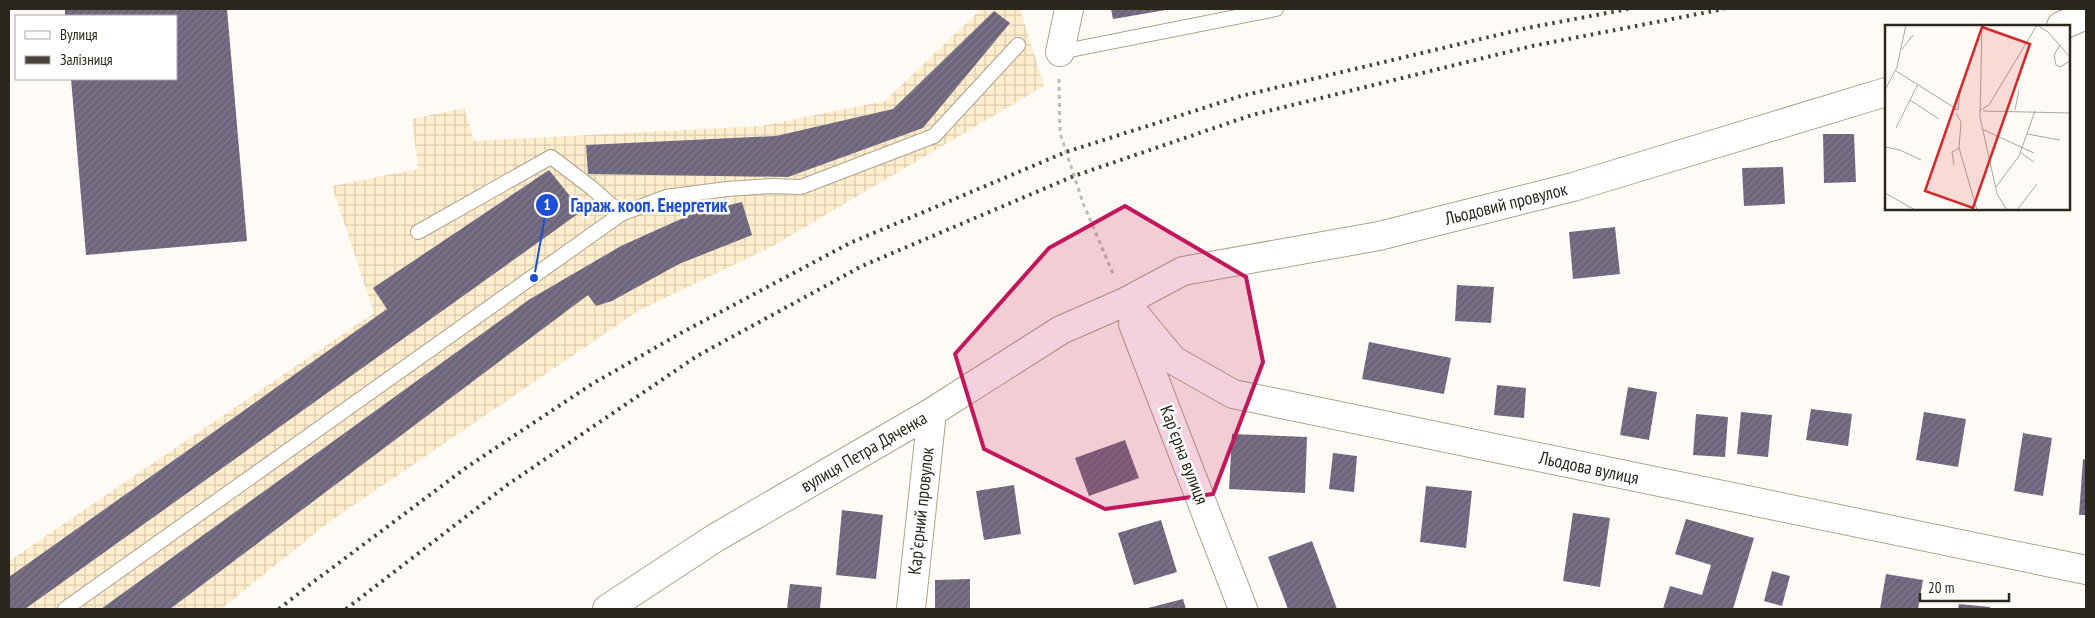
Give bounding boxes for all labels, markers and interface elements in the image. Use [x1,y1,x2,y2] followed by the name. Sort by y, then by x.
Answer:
[15,15,178,80] legend
[60,25,98,44] text: Вулиця
[1885,25,2070,210] inset map
[60,50,113,69] text: Залізниця
[1441,177,1569,230] street label: Льодовий провулок
[534,188,739,222] callout: Гараж. кооп. Енергетик
[571,193,728,217] text: Гараж. кооп. Енергетик
[543,195,551,214] text: 1
[1155,402,1214,508] street label: Карʼєрна вулиця
[796,406,931,497] street label: вулиця Петра Дяченка
[902,446,939,576] street label: Карʼєрний провулок
[1536,446,1641,489] street label: Льодова вулиця
[1920,570,2009,602] scale bar
[1928,578,1954,597] text: 20 m

